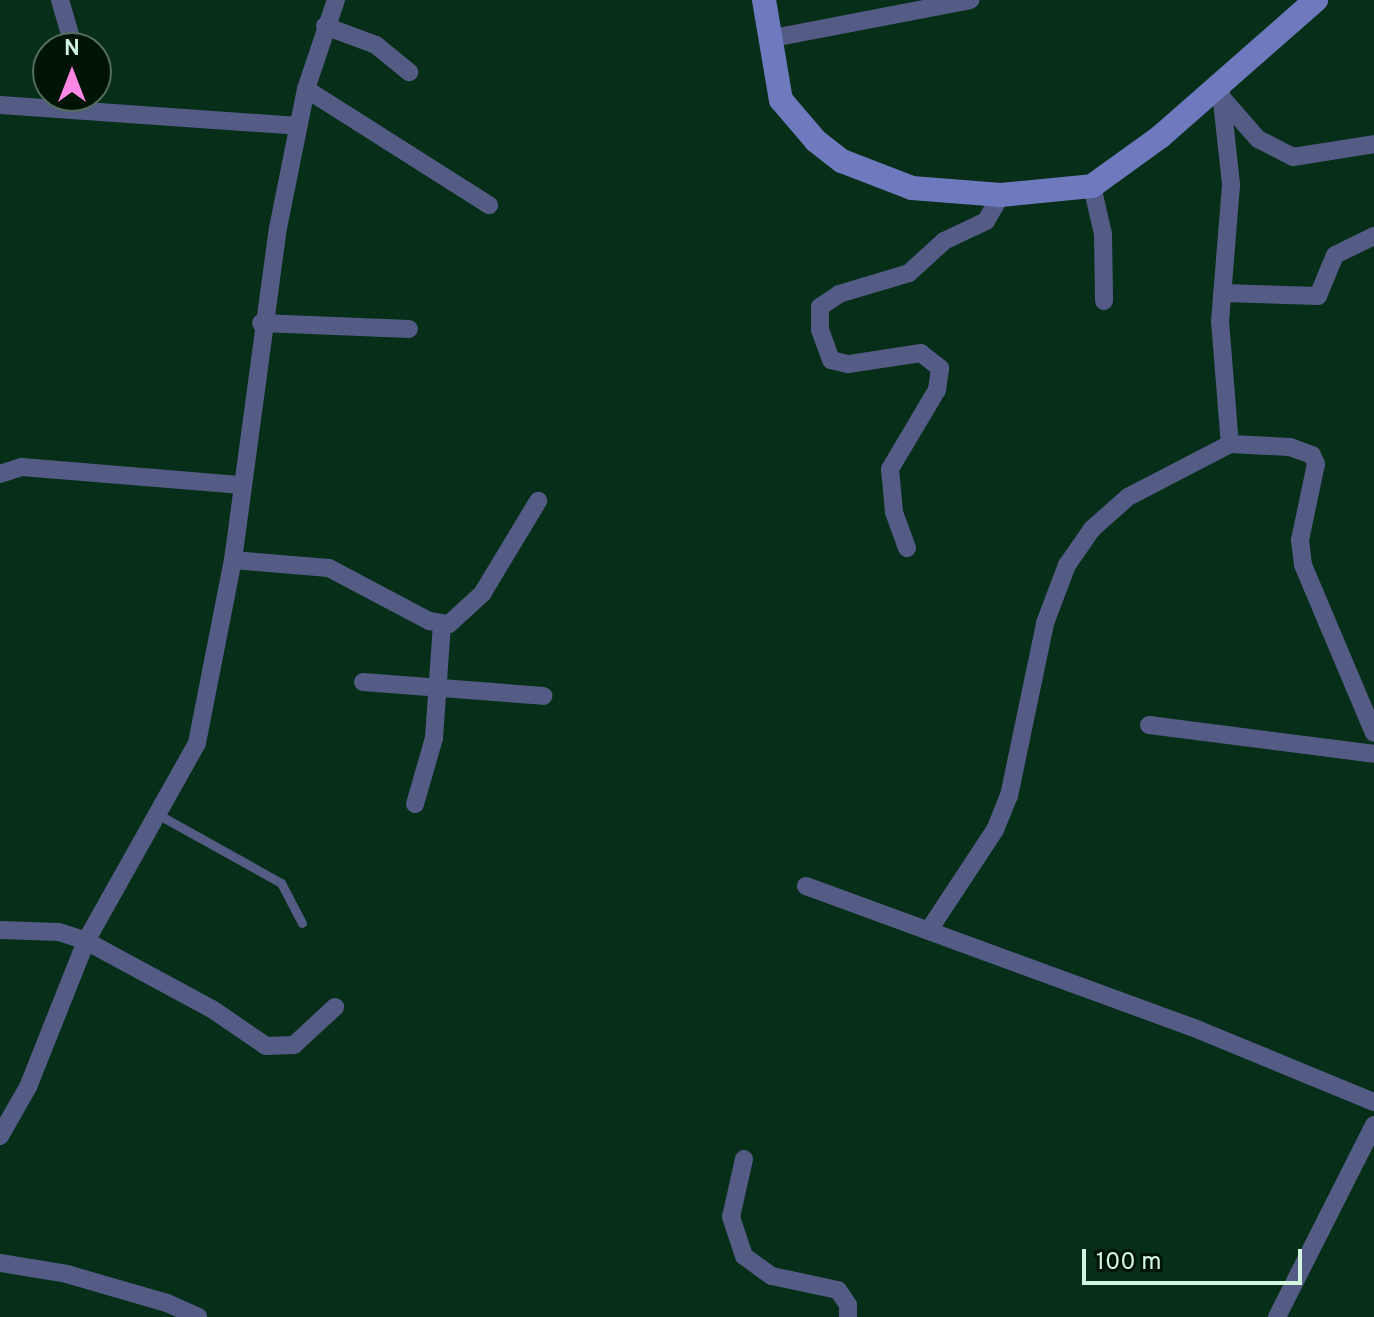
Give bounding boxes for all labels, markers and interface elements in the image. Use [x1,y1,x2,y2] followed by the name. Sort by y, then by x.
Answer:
[32,32,112,112] north arrow
[64,36,80,63] text: N
[1086,1233,1306,1283] scale bar
[1096,1248,1162,1278] text: 100 m

